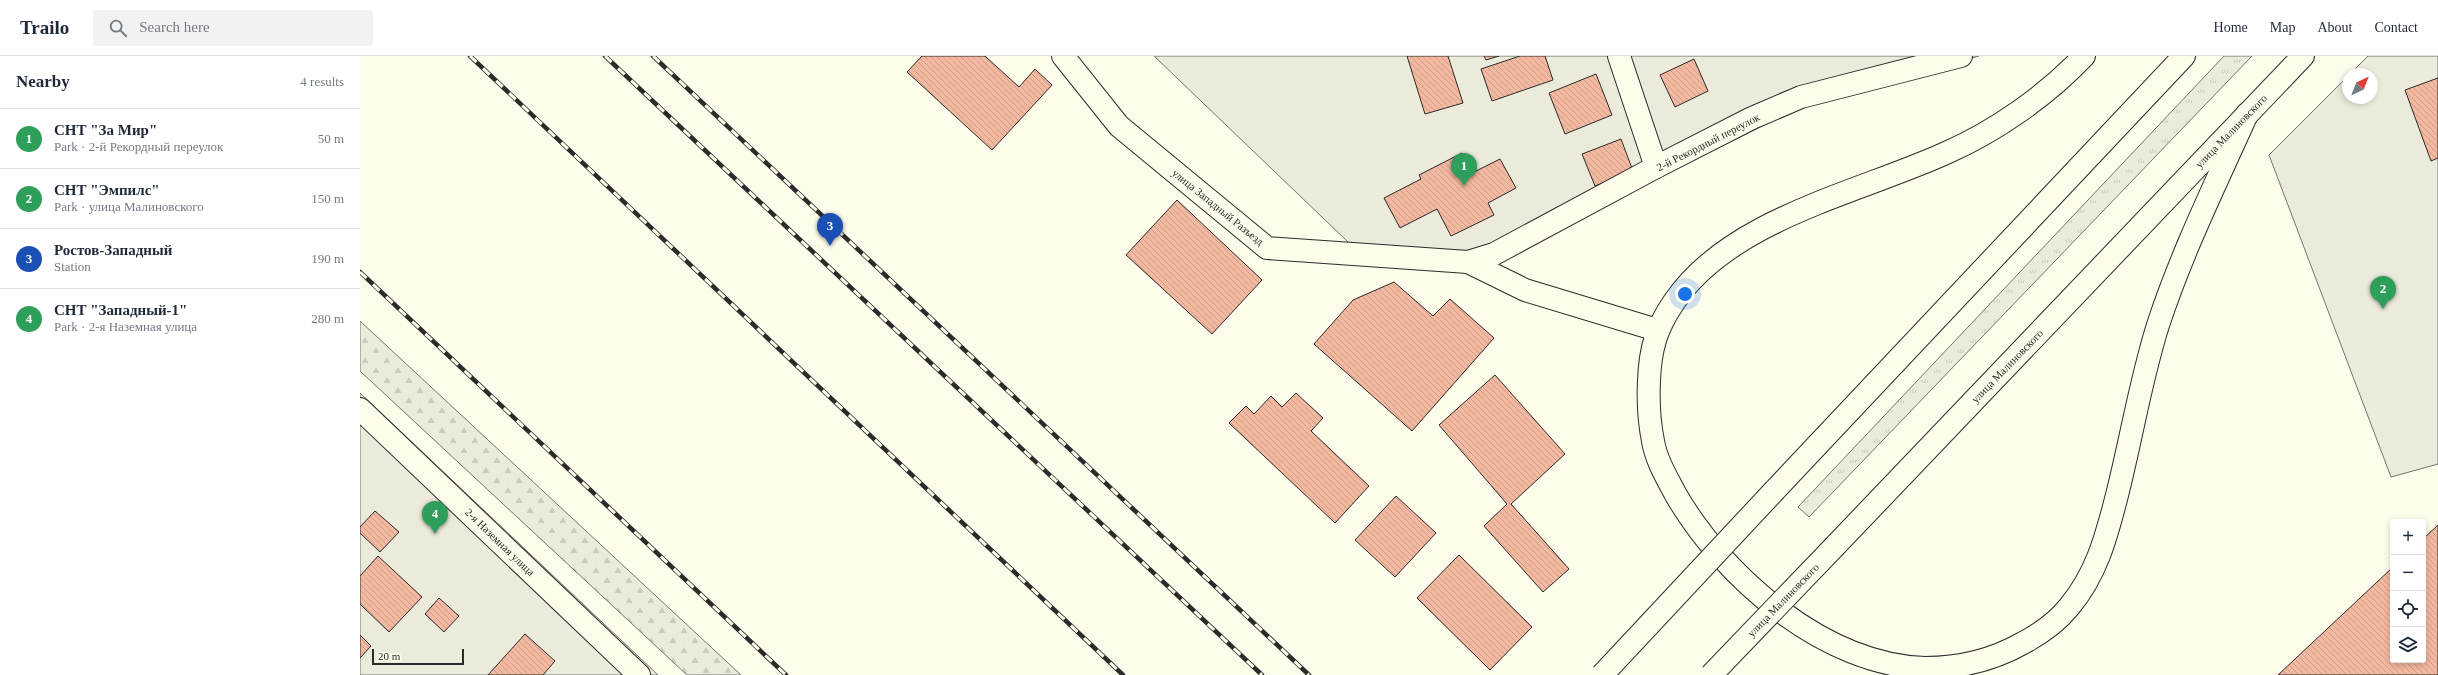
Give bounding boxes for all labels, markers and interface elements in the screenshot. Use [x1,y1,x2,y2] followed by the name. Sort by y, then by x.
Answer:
[93,10,373,46] search box
[20,17,69,38] text: Trailo
[107,17,129,39] icon: search
[139,19,210,35] text: Search here
[2214,20,2248,35] text: Home
[2270,20,2295,35] text: Map
[2317,20,2352,35] text: About
[2374,20,2418,35] text: Contact
[2342,68,2378,104] north arrow
[16,72,70,91] text: Nearby
[300,74,344,89] text: 4 results
[2193,91,2270,170] street label: улица Малиновского
[1654,110,1762,173] street label: 2-й Рекордный переулок
[54,122,157,138] text: СНТ "За Мир"
[26,131,32,146] text: 1
[318,131,344,146] text: 50 m
[54,139,223,154] text: Park · 2-й Рекордный переулок
[1451,153,1477,186] pin: 1
[1170,166,1266,248] street label: улица Западный Разъезд
[54,182,160,198] text: СНТ "Эмпилс"
[26,191,32,206] text: 2
[311,191,344,206] text: 150 m
[54,199,204,214] text: Park · улица Малиновского
[817,213,843,246] pin: 3
[54,242,172,258] text: Ростов-Западный
[26,251,32,266] text: 3
[311,251,344,266] text: 190 m
[54,259,91,274] text: Station
[2370,276,2396,309] pin: 2
[1675,284,1695,304] your location
[54,302,187,318] text: СНТ "Западный-1"
[26,311,32,326] text: 4
[311,311,344,326] text: 280 m
[54,319,197,334] text: Park · 2-я Наземная улица
[1969,326,2046,405] street label: улица Малиновского
[422,501,448,534] pin: 4
[463,506,537,578] street label: 2-я Наземная улица
[2390,519,2426,663] map controls
[2390,519,2426,555] button: +
[2390,555,2426,591] button: −
[1745,560,1822,639] street label: улица Малиновского
[2390,591,2426,627] button: locate
[2390,627,2426,663] button: layers
[372,647,464,666] scale bar
[378,650,400,662] text: 20 m

